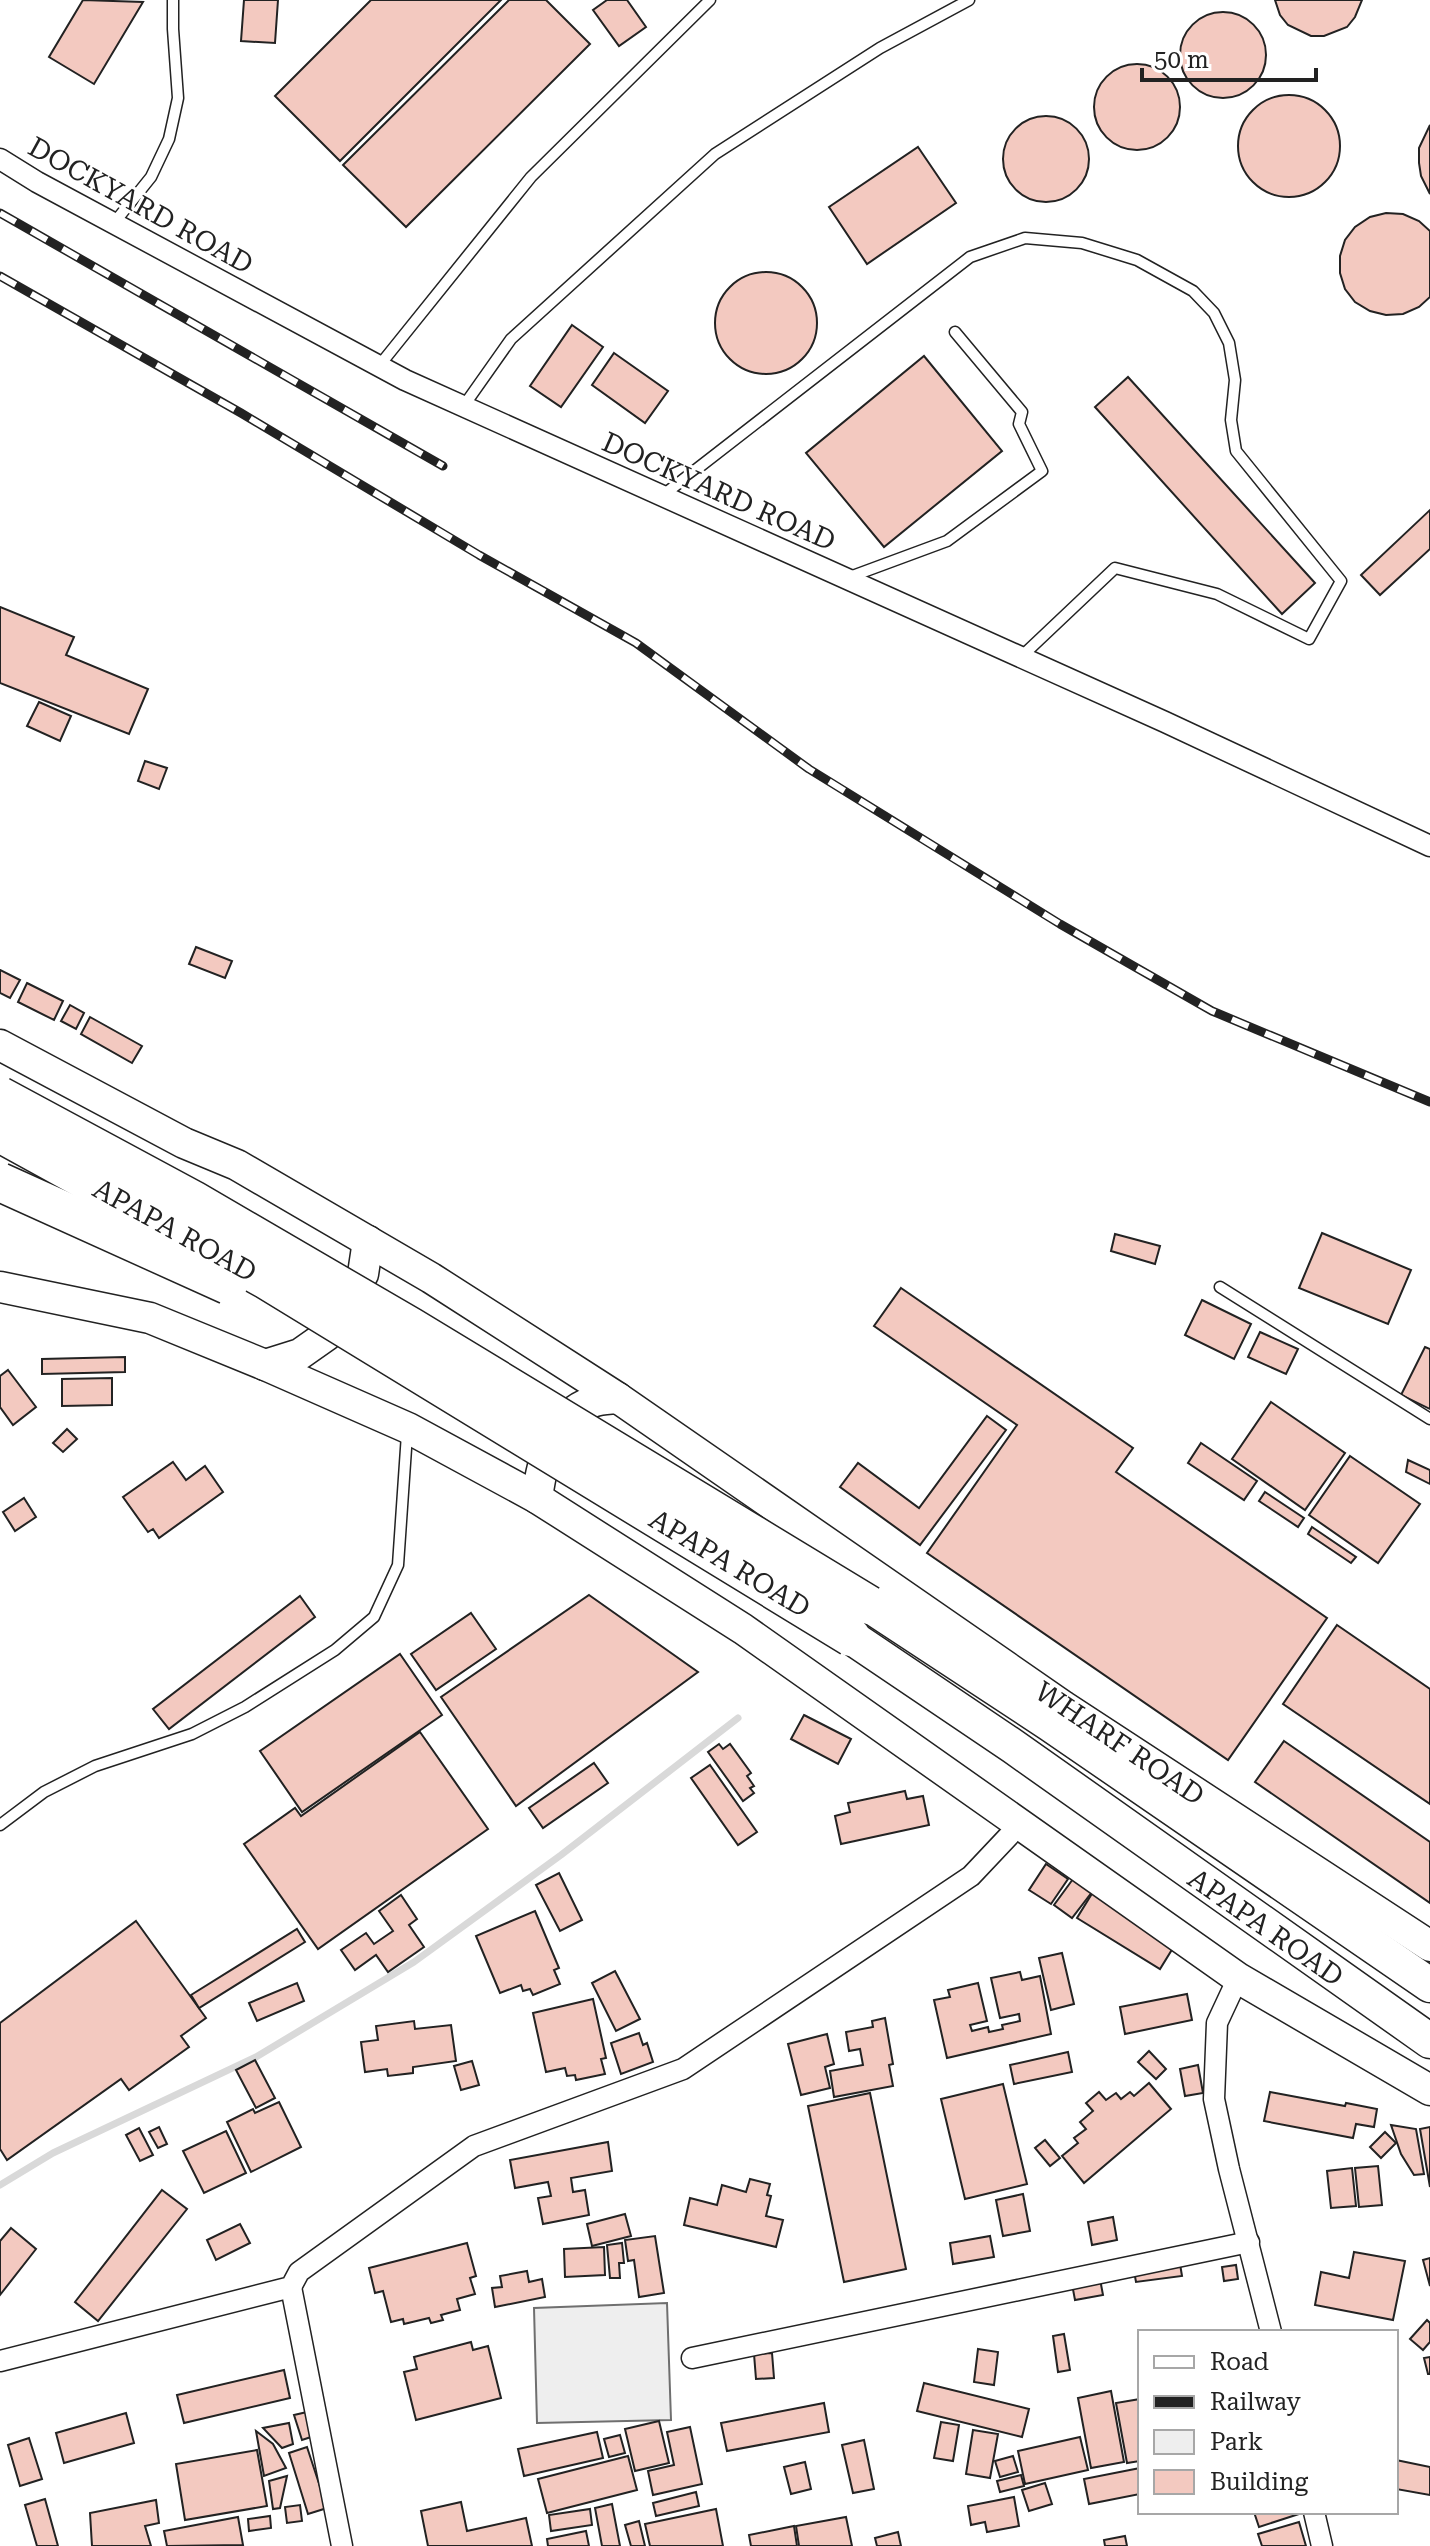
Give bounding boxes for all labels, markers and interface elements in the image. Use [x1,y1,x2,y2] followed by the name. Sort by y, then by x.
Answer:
[1142,32,1316,82] scale bar
[1154,46,1209,74] text: 50 m
[23,130,259,281] street label: DOCKYARD ROAD
[597,425,841,558] street label: DOCKYARD ROAD
[87,1172,262,1289] street label: APAPA ROAD
[643,1503,816,1624] street label: APAPA ROAD
[1029,1675,1211,1812] street label: WHARF ROAD
[1182,1862,1350,1993] street label: APAPA ROAD
[1138,2330,1398,2514] legend
[1210,2348,1269,2376] text: Road
[1210,2388,1301,2416] text: Railway
[1210,2428,1263,2456] text: Park
[1210,2468,1308,2496] text: Building

